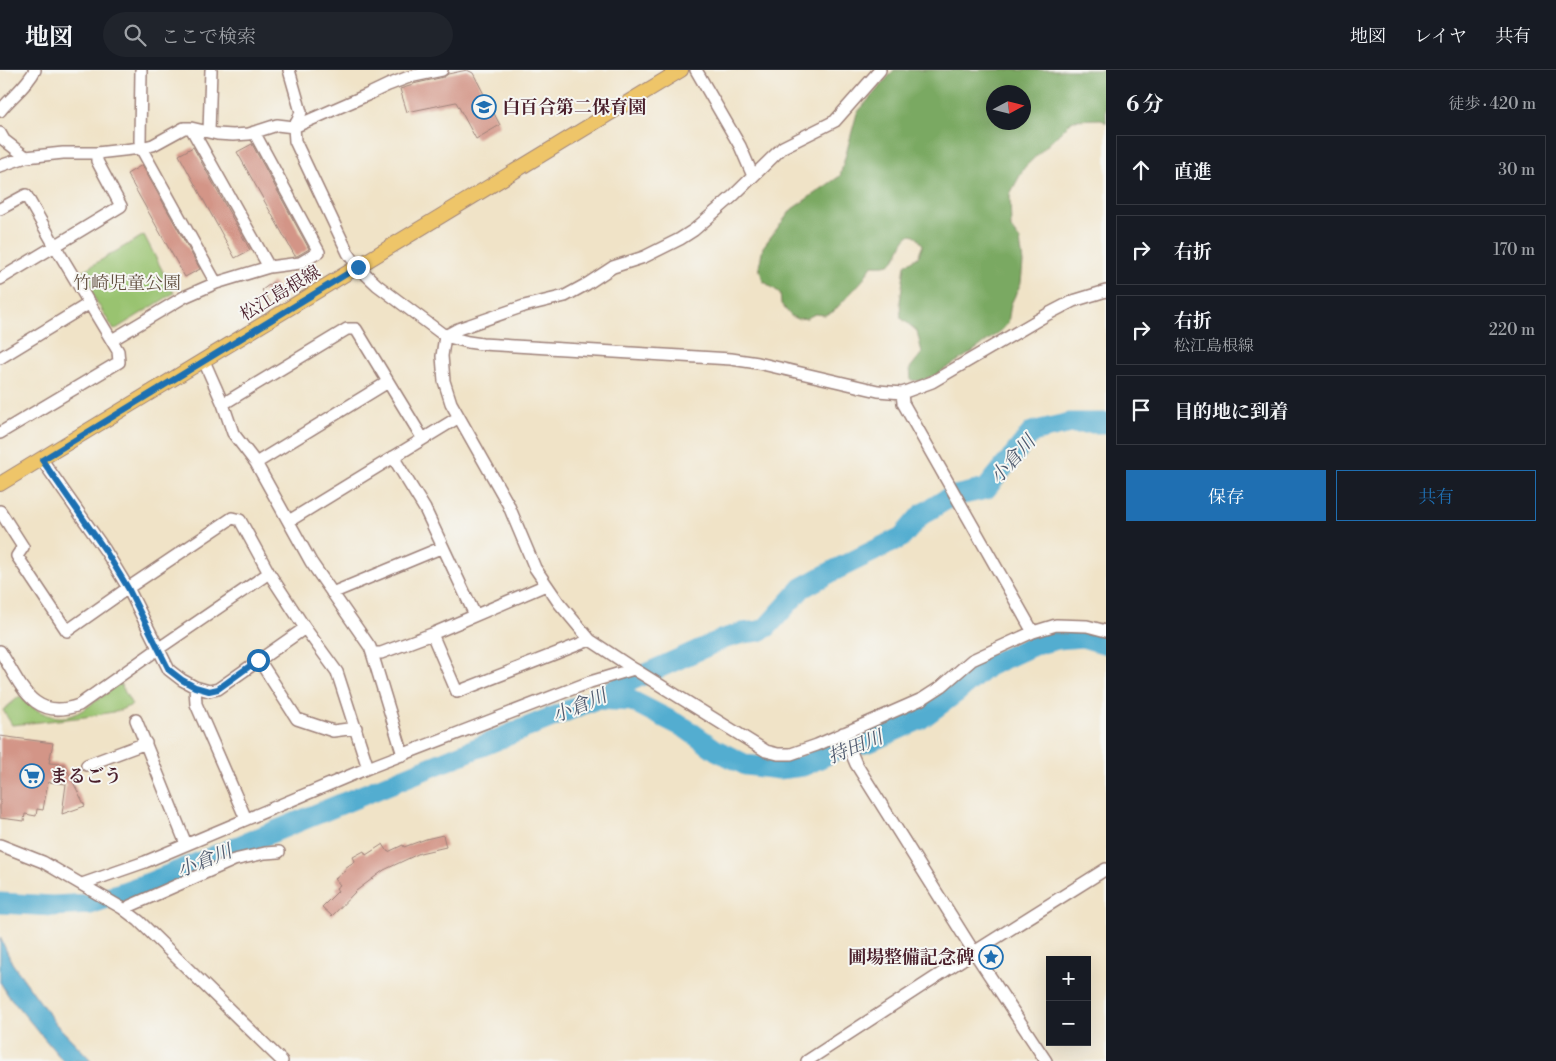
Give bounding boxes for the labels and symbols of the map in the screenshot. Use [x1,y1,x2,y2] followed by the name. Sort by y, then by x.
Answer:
[986,85,1031,130] north arrow
[471,94,497,120] school or university icon: 白百合第二保育園
[502,96,646,119] place label: 白百合第二保育園
[347,256,370,279] route end
[236,260,325,326] street label: 松江島根線
[73,272,181,295] park label: 竹崎児童公園
[985,429,1042,489] water label: 小倉川
[247,649,270,672] route start
[548,683,612,728] water label: 小倉川
[824,724,888,769] water label: 持田川
[19,763,45,789] supermarket icon: まるごう
[50,765,122,788] place label: まるごう
[173,838,237,883] water label: 小倉川
[978,944,1004,970] place icon: 圃場整備記念碑
[848,946,974,969] place label: 圃場整備記念碑

